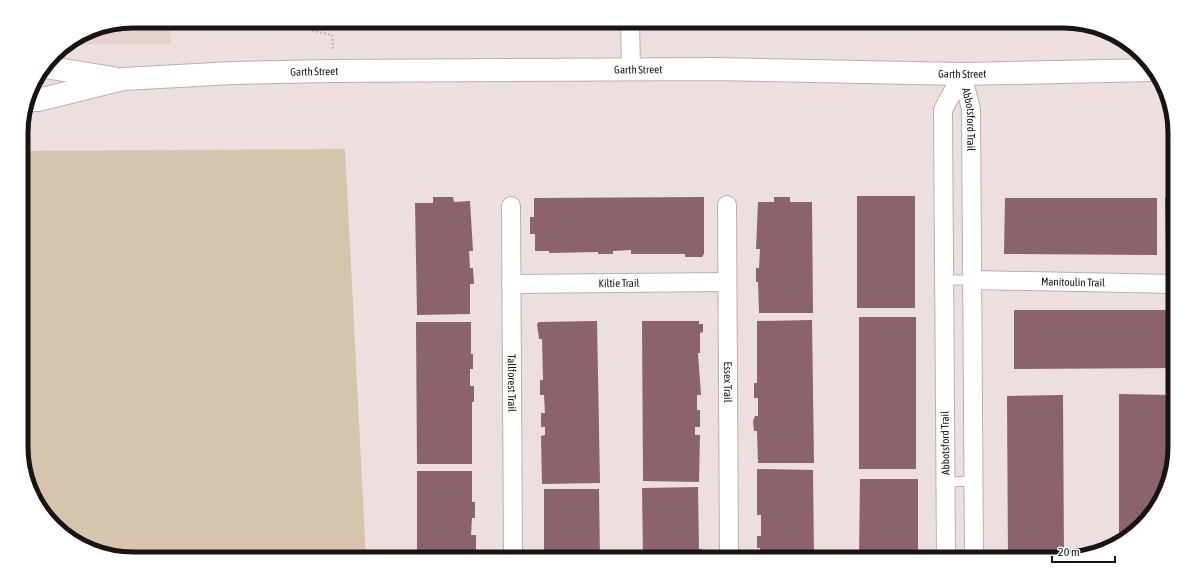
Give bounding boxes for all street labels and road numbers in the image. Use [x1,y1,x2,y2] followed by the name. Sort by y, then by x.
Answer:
[614,63,662,76] street label: Garth Street
[290,65,338,78] street label: Garth Street
[938,67,986,80] street label: Garth Street
[960,86,977,151] street label: Abbotsford Trail
[1041,275,1105,289] street label: Manitoulin Trail
[599,277,640,289] street label: Kiltie Trail
[506,354,518,412] street label: Tallforest Trail
[722,361,734,403] street label: Essex Trail
[938,411,952,475] street label: Abbotsford Trail

